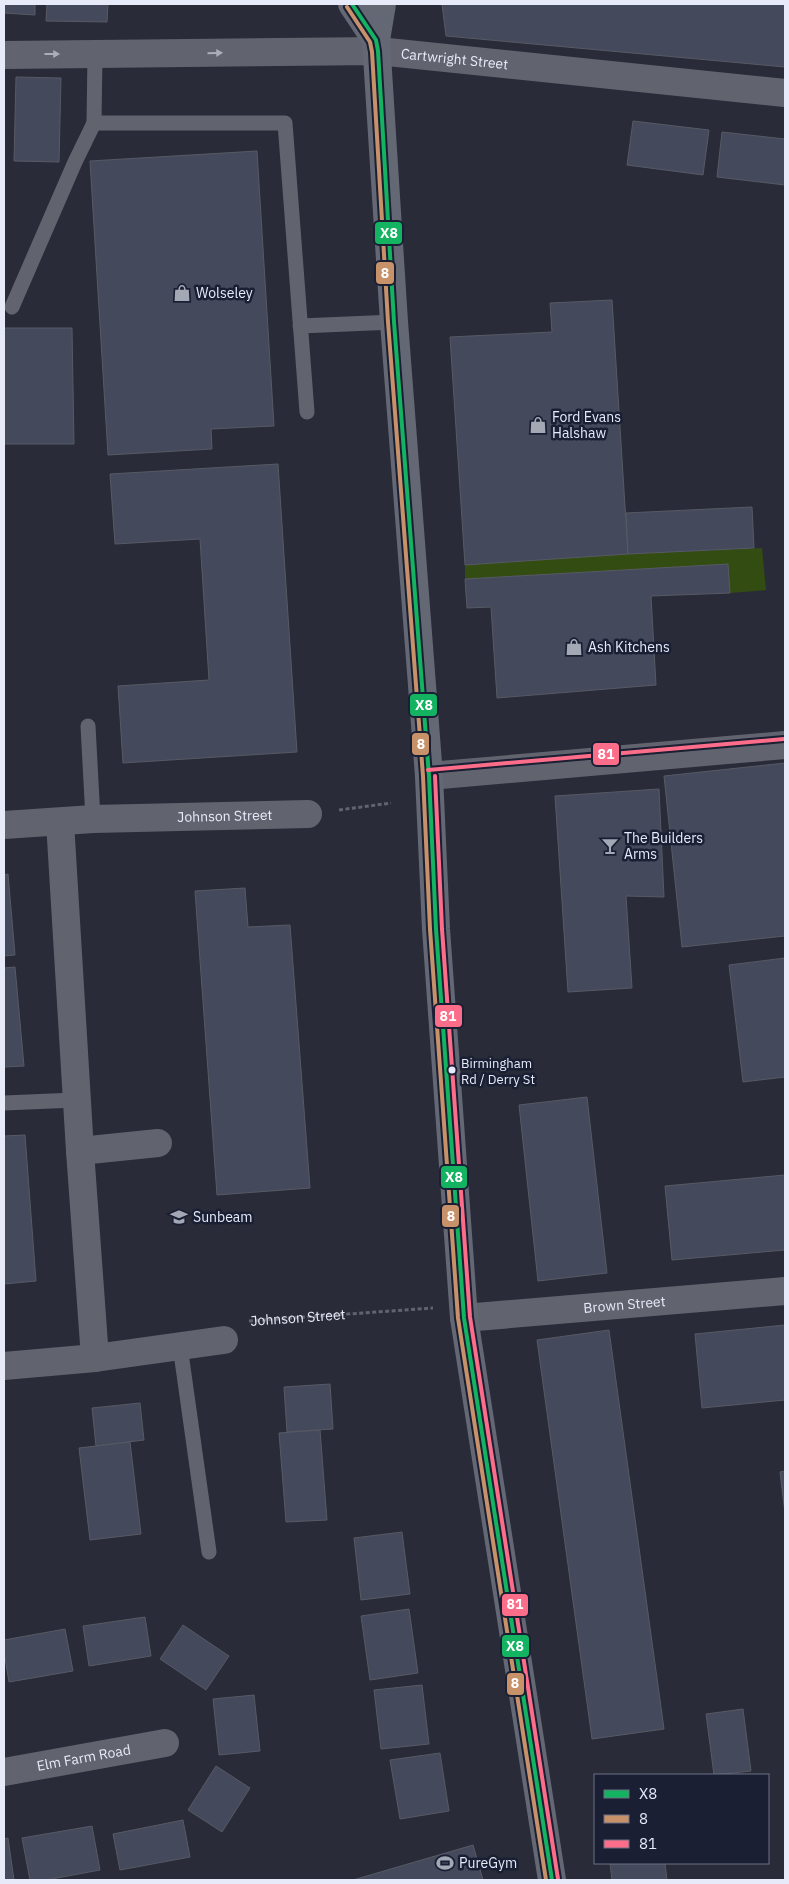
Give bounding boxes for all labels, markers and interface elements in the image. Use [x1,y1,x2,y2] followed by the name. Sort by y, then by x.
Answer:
[400,44,509,73] street label: Cartwright Street
[207,48,223,56] one-way arrow
[45,50,61,58] one-way arrow
[374,221,403,245] line badge: X8
[380,224,398,242] text: X8
[375,261,395,285] line badge: 8
[381,264,389,282] text: 8
[172,283,192,303] shop icon: Wolseley
[196,284,253,302] place label: Wolseley
[552,408,621,442] place label: Ford Evans Halshaw
[528,415,548,435] shop icon: Ford Evans Halshaw
[564,637,584,657] shop icon: Ash Kitchens
[588,638,670,656] place label: Ash Kitchens
[409,693,438,717] line badge: X8
[415,696,433,714] text: X8
[411,732,430,756] line badge: 8
[417,735,425,753] text: 8
[592,742,620,766] line badge: 81
[598,745,615,763] text: 81
[177,806,273,826] street label: Johnson Street
[624,829,703,863] place label: The Builders Arms
[600,836,620,856] bar icon: The Builders Arms
[434,1004,463,1028] line badge: 81
[440,1007,457,1025] text: 81
[461,1055,535,1088] place label: Birmingham Rd / Derry St
[447,1065,457,1075] marker: Birmingham Rd / Derry St
[440,1165,468,1189] line badge: X8
[445,1168,463,1186] text: X8
[441,1204,460,1228] line badge: 8
[169,1207,189,1227] school or university icon: Sunbeam
[447,1207,455,1225] text: 8
[193,1208,253,1226] place label: Sunbeam
[583,1292,666,1317] street label: Brown Street
[250,1305,346,1330] street label: Johnson Street
[501,1593,529,1617] line badge: 81
[507,1595,524,1613] text: 81
[501,1634,530,1658] line badge: X8
[506,1637,524,1655] text: X8
[506,1672,525,1696] line badge: 8
[511,1674,519,1692] text: 8
[35,1740,132,1775] street label: Elm Farm Road
[594,1774,769,1864] legend
[639,1784,657,1803] text: X8
[639,1809,648,1828] text: 8
[639,1834,657,1853] text: 81
[435,1853,455,1873] sports icon: PureGym
[459,1854,517,1872] place label: PureGym

